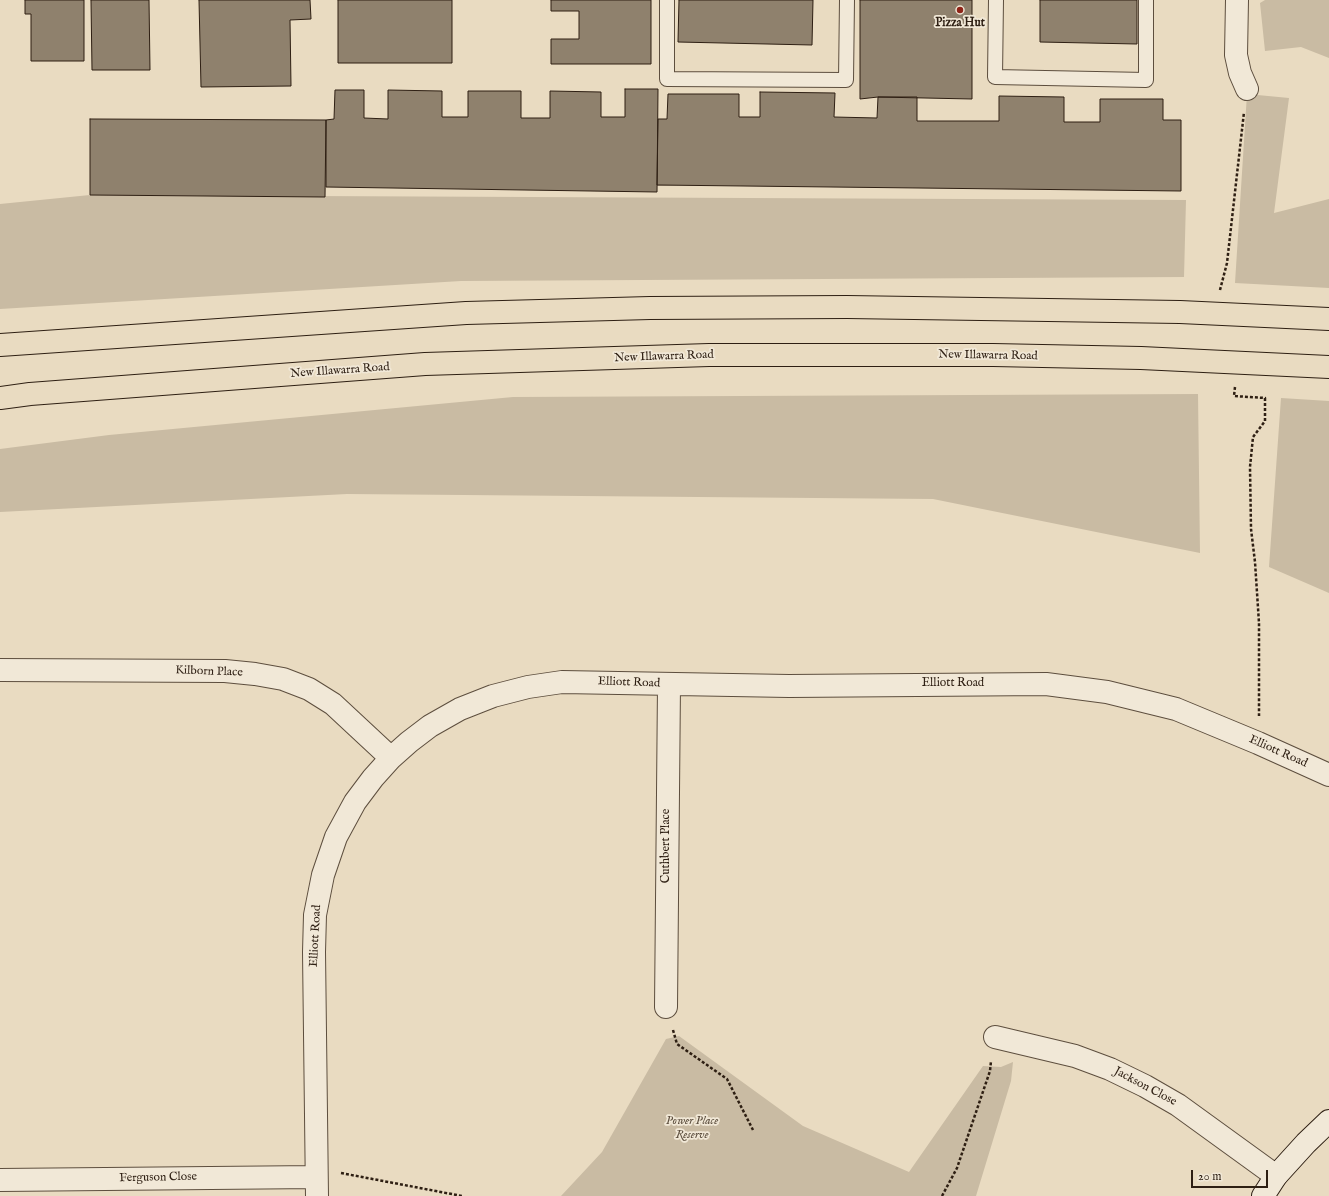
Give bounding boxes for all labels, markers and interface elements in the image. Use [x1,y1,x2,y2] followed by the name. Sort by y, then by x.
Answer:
[955,5,965,15] marker: Pizza Hut
[935,17,985,31] place label: Pizza Hut
[614,348,714,366] street label: New Illawarra Road
[938,348,1038,364] street label: New Illawarra Road
[290,360,390,382] street label: New Illawarra Road
[175,664,243,680] street label: Kilborn Place
[598,675,660,691] street label: Elliott Road
[922,677,984,691] street label: Elliott Road
[1247,733,1309,771] street label: Elliott Road
[660,809,674,883] street label: Cuthbert Place
[307,904,325,968] street label: Elliott Road
[1111,1064,1179,1110] street label: Jackson Close
[666,1115,718,1143] park label: Power Place Reserve
[1193,1162,1270,1188] scale bar
[1198,1169,1221,1184] text: 20 m
[119,1170,197,1186] street label: Ferguson Close

